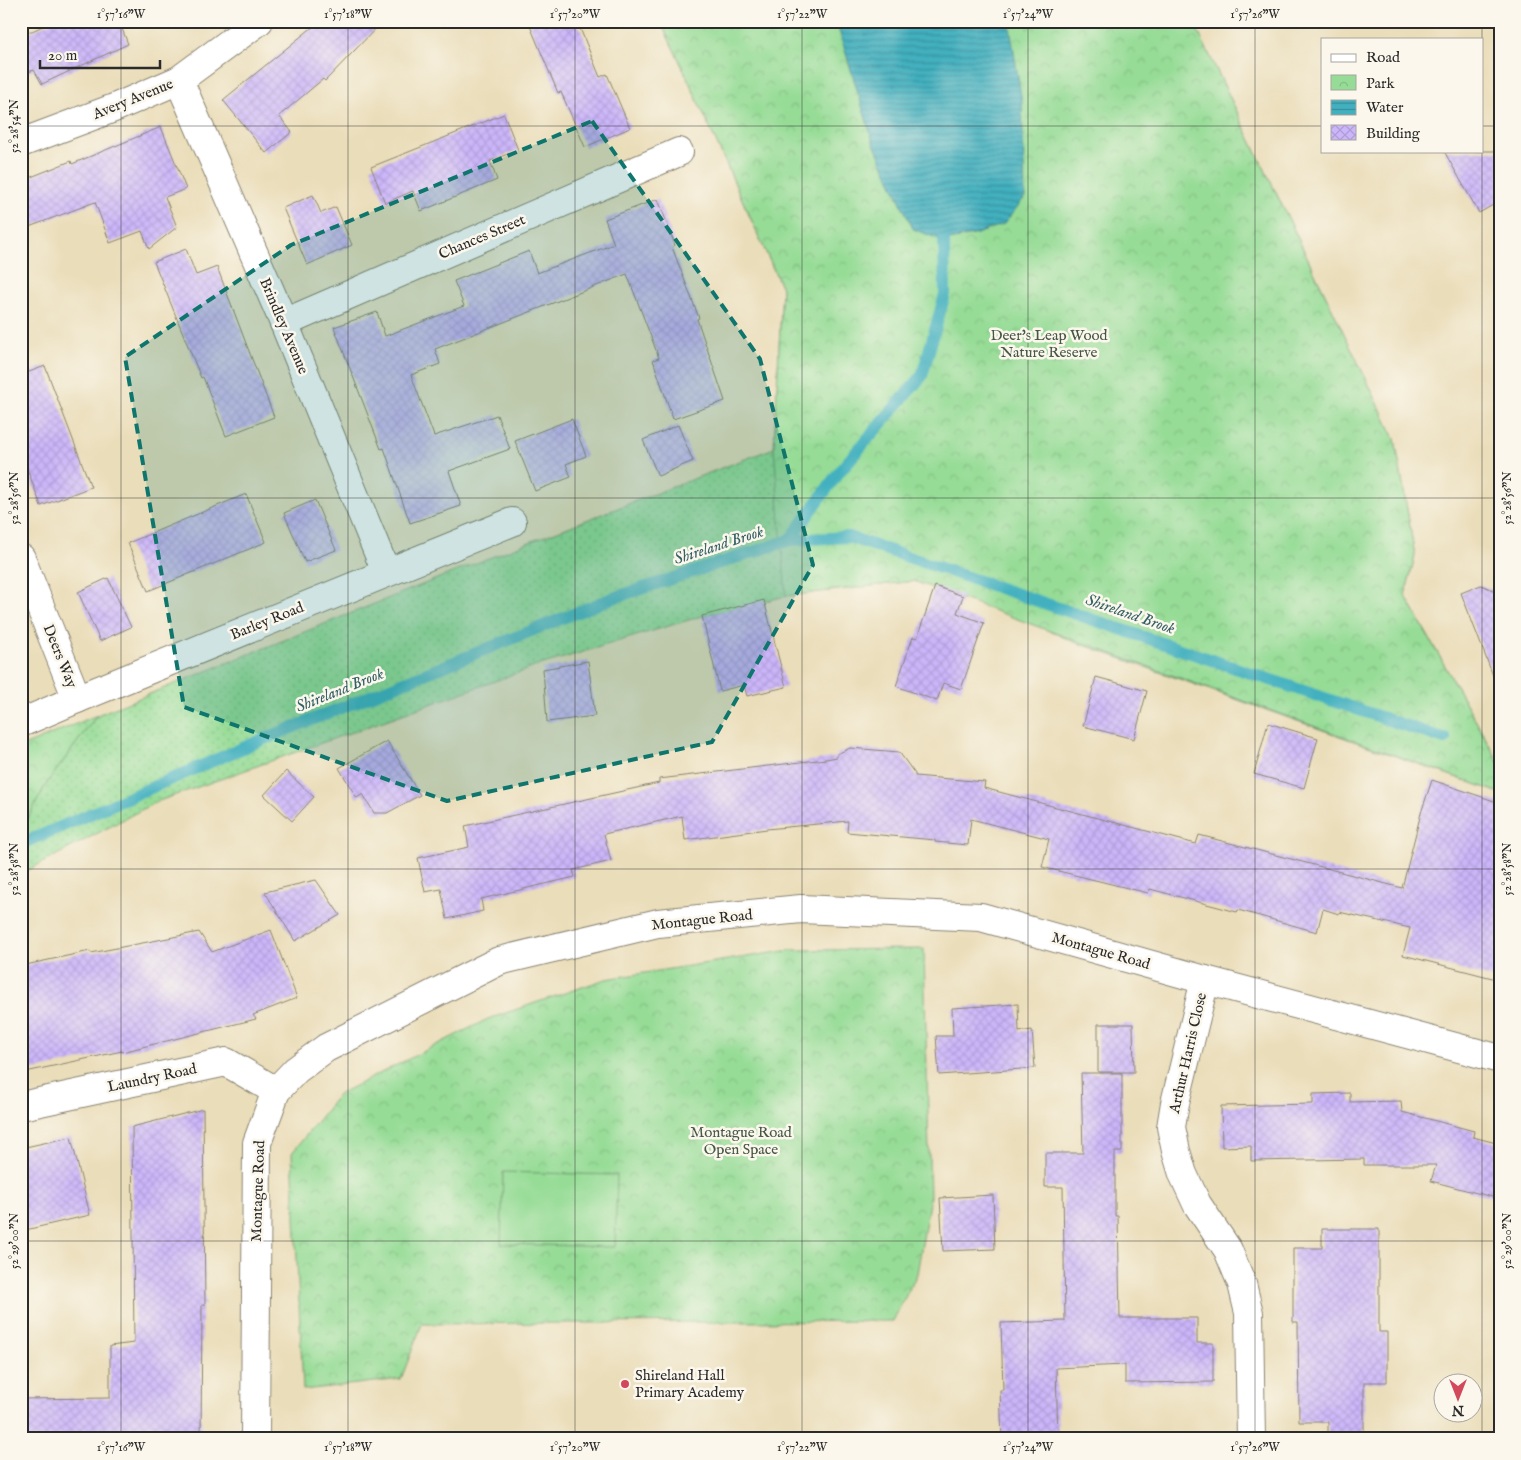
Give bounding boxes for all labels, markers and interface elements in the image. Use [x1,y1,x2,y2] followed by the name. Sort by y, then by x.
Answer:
[97,7,146,22] text: 1°57'16"W
[324,7,373,22] text: 1°57'18"W
[550,7,601,22] text: 1°57'20"W
[777,7,828,22] text: 1°57'22"W
[1003,7,1054,22] text: 1°57'24"W
[1230,7,1280,22] text: 1°57'26"W
[40,38,160,70] scale bar
[1321,38,1484,152] legend
[48,46,78,65] text: 20 m
[1366,48,1401,67] text: Road
[89,74,176,124] street label: Avery Avenue
[1366,74,1396,93] text: Park
[7,98,22,153] text: 52°28'54"N
[1366,98,1404,117] text: Water
[1366,124,1421,143] text: Building
[436,210,528,264] street label: Chances Street
[255,275,313,377] street label: Brindley Avenue
[990,326,1109,362] park label: Deer's Leap Wood Nature Reserve
[7,471,22,525] text: 52°28'56"N
[1500,471,1515,525] text: 52°28'56"N
[672,522,767,570] water label: Shireland Brook
[1083,590,1178,640] water label: Shireland Brook
[228,597,307,644] street label: Barley Road
[39,621,82,691] street label: Deers Way
[293,664,387,718] water label: Shireland Brook
[7,842,22,895] text: 52°28'58"N
[1500,842,1515,895] text: 52°28'58"N
[651,905,754,935] street label: Montague Road
[1050,928,1153,974] street label: Montague Road
[1165,991,1211,1116] street label: Arthur Harris Close
[106,1059,199,1097] street label: Laundry Road
[690,1123,793,1159] park label: Montague Road Open Space
[247,1139,269,1242] street label: Montague Road
[7,1212,22,1269] text: 52°29'00"N
[1500,1212,1515,1269] text: 52°29'00"N
[635,1366,745,1402] place label: Shireland Hall Primary Academy
[1434,1372,1484,1422] north arrow
[619,1378,631,1390] marker: Shireland Hall Primary Academy
[1452,1401,1465,1419] text: N
[97,1440,146,1455] text: 1°57'16"W
[324,1440,373,1455] text: 1°57'18"W
[550,1440,601,1455] text: 1°57'20"W
[777,1440,828,1455] text: 1°57'22"W
[1003,1440,1054,1455] text: 1°57'24"W
[1230,1440,1280,1455] text: 1°57'26"W

